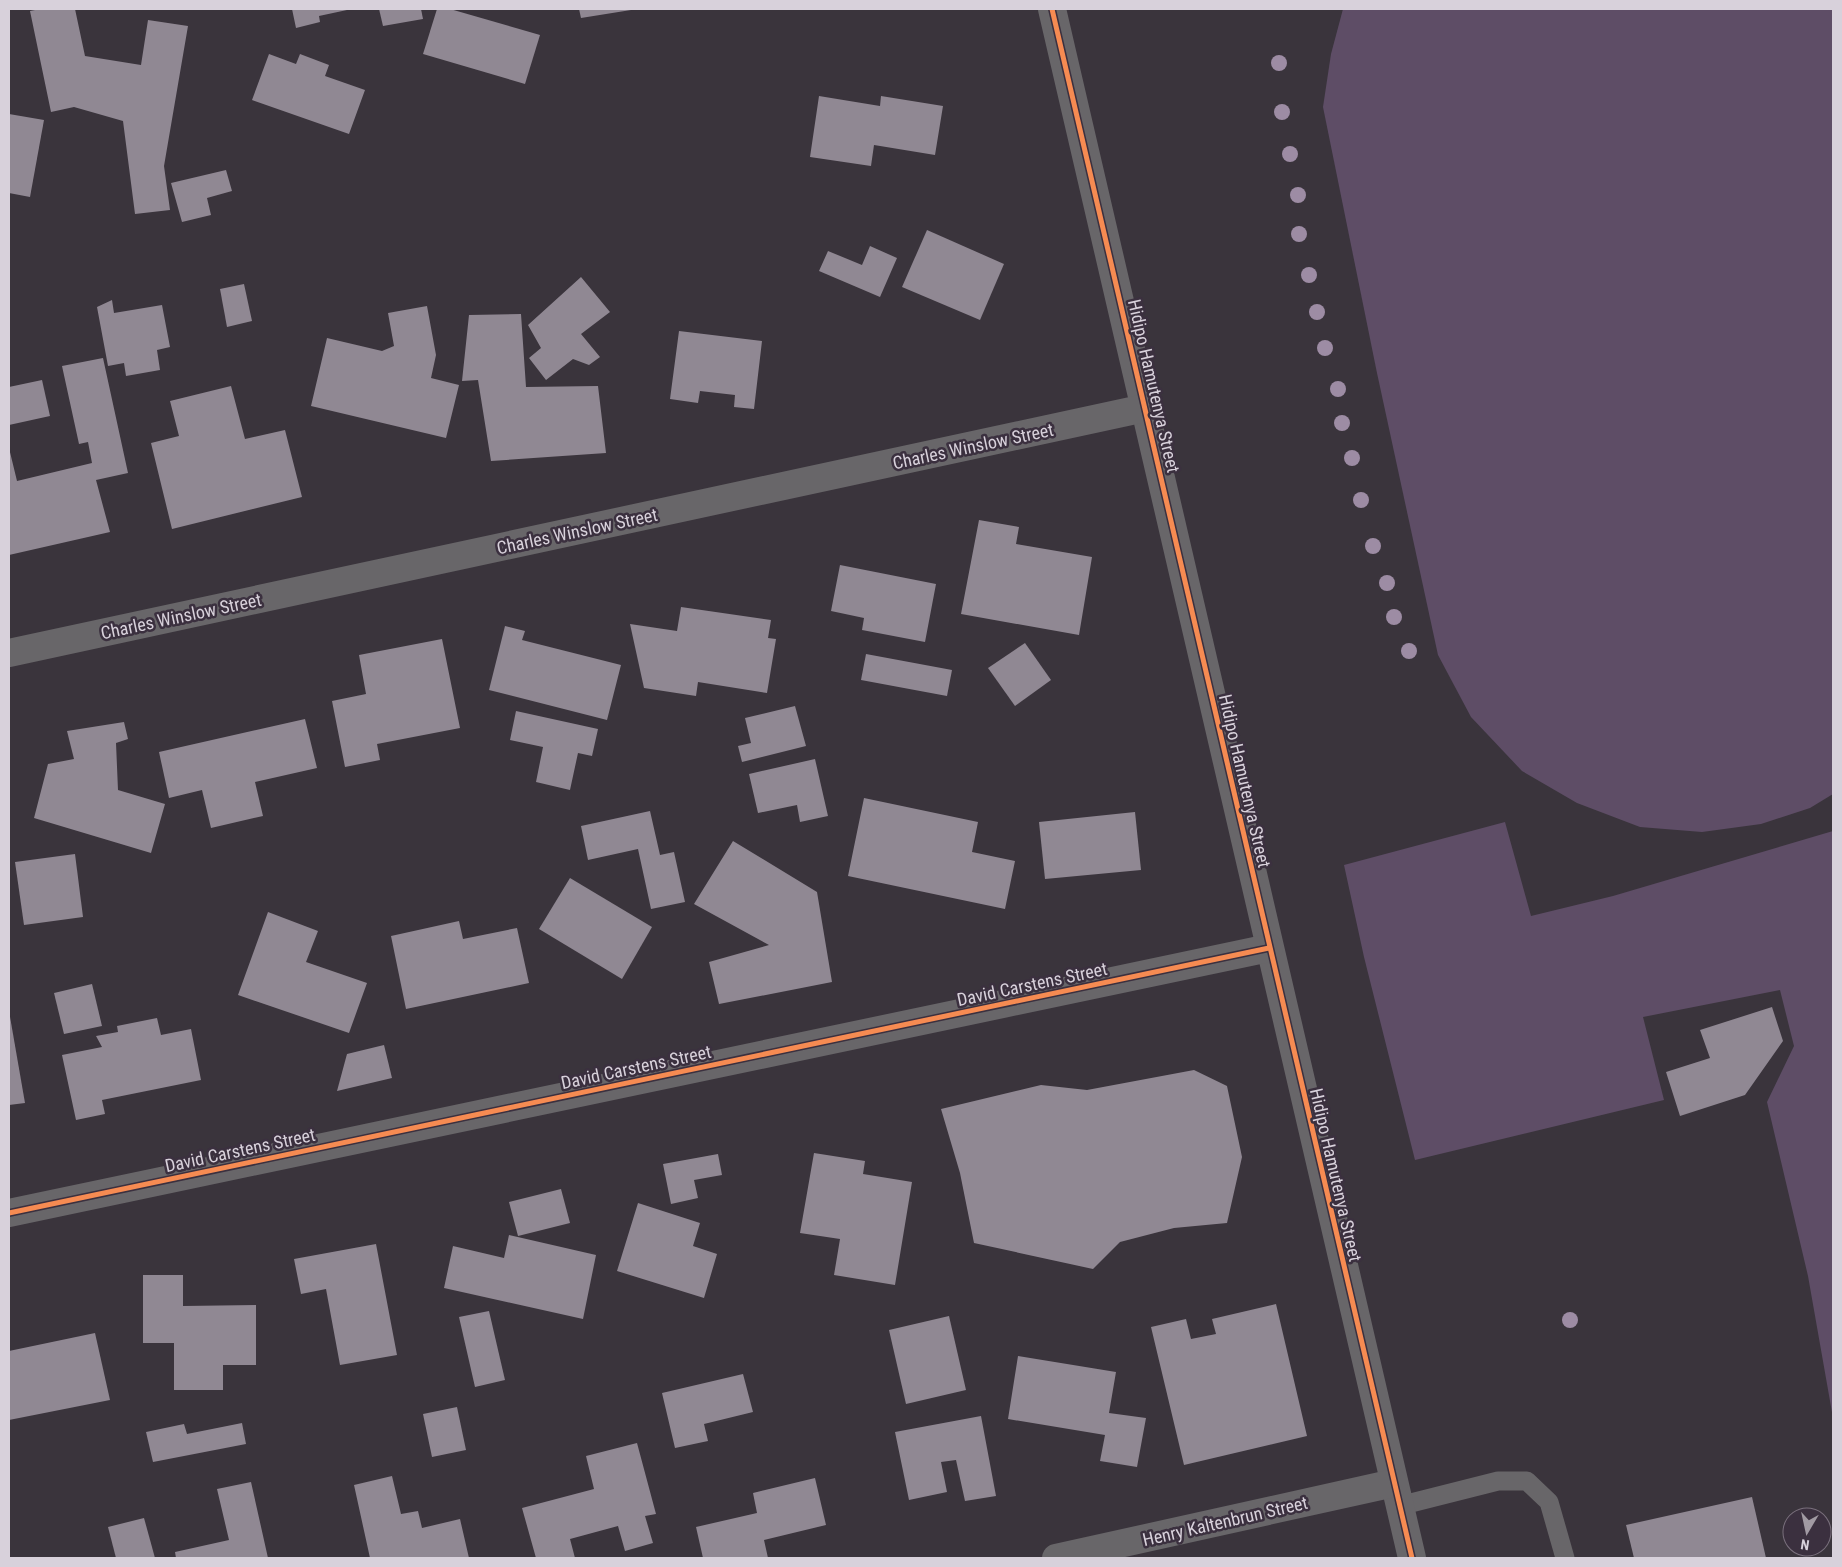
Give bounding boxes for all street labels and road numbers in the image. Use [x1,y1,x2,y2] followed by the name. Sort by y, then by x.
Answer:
[1124,297,1184,475] street label: Hidipo Hamutenya Street
[891,419,1055,473] street label: Charles Winslow Street
[495,504,659,558] street label: Charles Winslow Street
[99,589,263,643] street label: Charles Winslow Street
[1215,692,1275,870] street label: Hidipo Hamutenya Street
[955,958,1109,1010] street label: David Carstens Street
[559,1041,713,1093] street label: David Carstens Street
[1306,1086,1366,1264] street label: Hidipo Hamutenya Street
[163,1124,317,1176] street label: David Carstens Street
[1140,1492,1310,1550] street label: Henry Kaltenbrun Street

